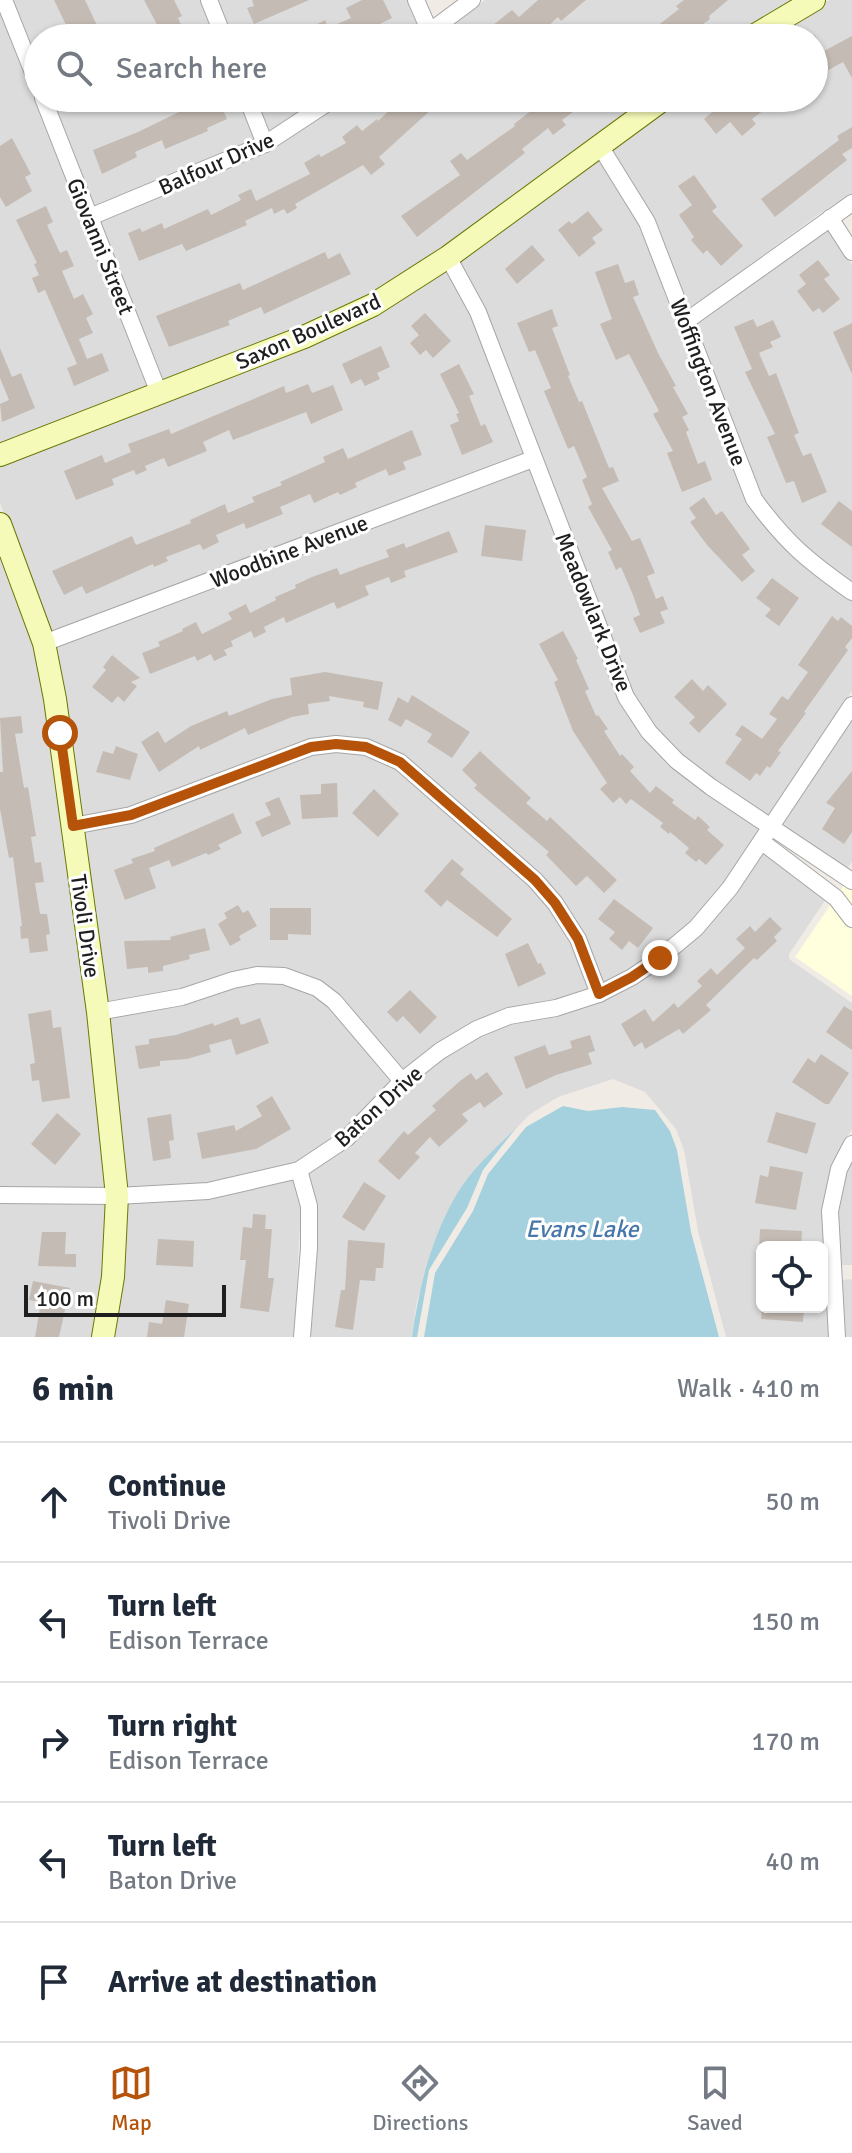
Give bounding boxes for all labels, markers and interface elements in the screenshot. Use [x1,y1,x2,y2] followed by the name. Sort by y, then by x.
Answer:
[24,24,828,112] search box
[52,46,96,90] icon: search
[116,50,267,87] text: Search here
[154,126,278,201] street label: Balfour Drive
[61,174,140,319] street label: Giovanni Street
[232,287,385,375] street label: Saxon Boulevard
[664,295,753,470] street label: Woffington Avenue
[207,509,372,594] street label: Woodbine Avenue
[549,529,638,696] street label: Meadowlark Drive
[42,715,78,751] route start
[65,873,106,979] street label: Tivoli Drive
[642,940,678,976] route end
[329,1060,428,1153] street label: Baton Drive
[525,1214,640,1244] water label: Evans Lake
[756,1241,828,1313] map controls
[756,1241,828,1313] button: locate
[24,1281,226,1317] scale bar
[36,1285,94,1312] text: 100 m
[32,1368,114,1410] text: 6 min
[677,1373,820,1405] text: Walk · 410 m
[108,1468,226,1505] text: Continue
[32,1480,76,1524] icon: ahead
[765,1486,820,1518] text: 50 m
[108,1505,231,1537] text: Tivoli Drive
[108,1588,217,1625] text: Turn left
[32,1600,76,1644] icon: left
[751,1606,820,1638] text: 150 m
[108,1625,269,1657] text: Edison Terrace
[108,1708,237,1745] text: Turn right
[32,1720,76,1764] icon: right
[751,1726,820,1758] text: 170 m
[108,1745,269,1777] text: Edison Terrace
[108,1828,217,1865] text: Turn left
[32,1840,76,1884] icon: left
[765,1846,820,1878] text: 40 m
[108,1865,237,1897] text: Baton Drive
[32,1960,76,2004] icon: arrive
[108,1964,377,2001] text: Arrive at destination
[109,2061,153,2136] tab: Map
[372,2061,468,2136] tab: Directions
[687,2061,743,2136] tab: Saved

